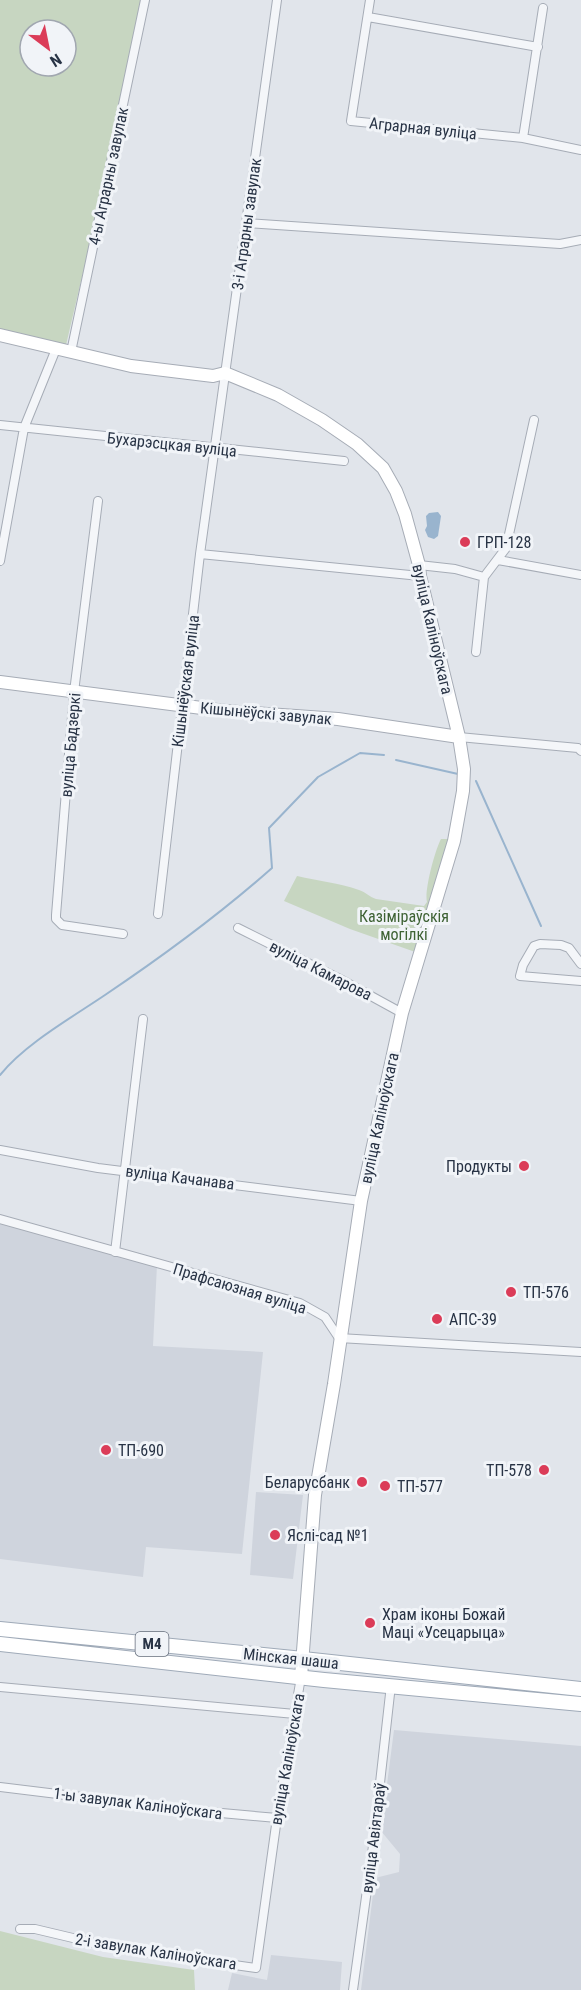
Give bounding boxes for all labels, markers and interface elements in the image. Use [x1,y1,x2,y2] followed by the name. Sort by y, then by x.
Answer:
[18,18,78,78] north arrow
[46,50,65,71] text: N
[85,105,132,247] street label: 4-ы Аграрны завулак
[368,113,478,144] street label: Аграрная вуліца
[228,157,265,291] street label: 3-і Аграрны завулак
[106,428,238,461] street label: Бухарэсцкая вуліца
[477,533,531,552] place label: ГРП-128
[458,535,472,549] marker: ГРП-128
[408,562,457,696] street label: вуліца Каліноўскага
[168,614,203,748] street label: Кішынёўская вуліца
[56,692,85,798] street label: вуліца Бадзеркі
[199,698,333,729] street label: Кішынёўскі завулак
[359,907,449,944] park label: Казіміраўскія могілкі
[266,937,375,1004] street label: вуліца Камарова
[356,1051,403,1185] street label: вуліца Каліноўскага
[446,1157,512,1176] place label: Продукты
[517,1159,531,1173] marker: Продукты
[125,1161,235,1194] street label: вуліца Качанава
[171,1259,309,1318] street label: Прафсаюзная вуліца
[523,1283,569,1302] place label: ТП-576
[504,1285,518,1299] marker: ТП-576
[449,1310,497,1329] place label: АПС-39
[430,1312,444,1326] marker: АПС-39
[118,1441,164,1460] place label: ТП-690
[99,1443,113,1457] marker: ТП-690
[486,1461,532,1480] place label: ТП-578
[537,1463,551,1477] marker: ТП-578
[265,1473,350,1492] place label: Беларусбанк
[355,1475,369,1489] marker: Беларусбанк
[397,1477,443,1496] place label: ТП-577
[378,1479,392,1493] marker: ТП-577
[287,1526,369,1545] place label: Яслі-сад №1
[268,1528,282,1542] marker: Яслі-сад №1
[382,1605,505,1642] place label: Храм іконы Божай Маці «Усецарыца»
[363,1616,377,1630] marker: Храм іконы Божай Маці «Усецарыца»
[136,1632,168,1656] road number: М4
[242,1644,340,1673] street label: Мінская шаша
[267,1692,308,1826] street label: вуліца Каліноўскага
[357,1781,390,1894] street label: вуліца Авіятараў
[52,1784,224,1823] street label: 1-ы завулак Каліноўскага
[74,1929,238,1974] street label: 2-і завулак Каліноўскага

